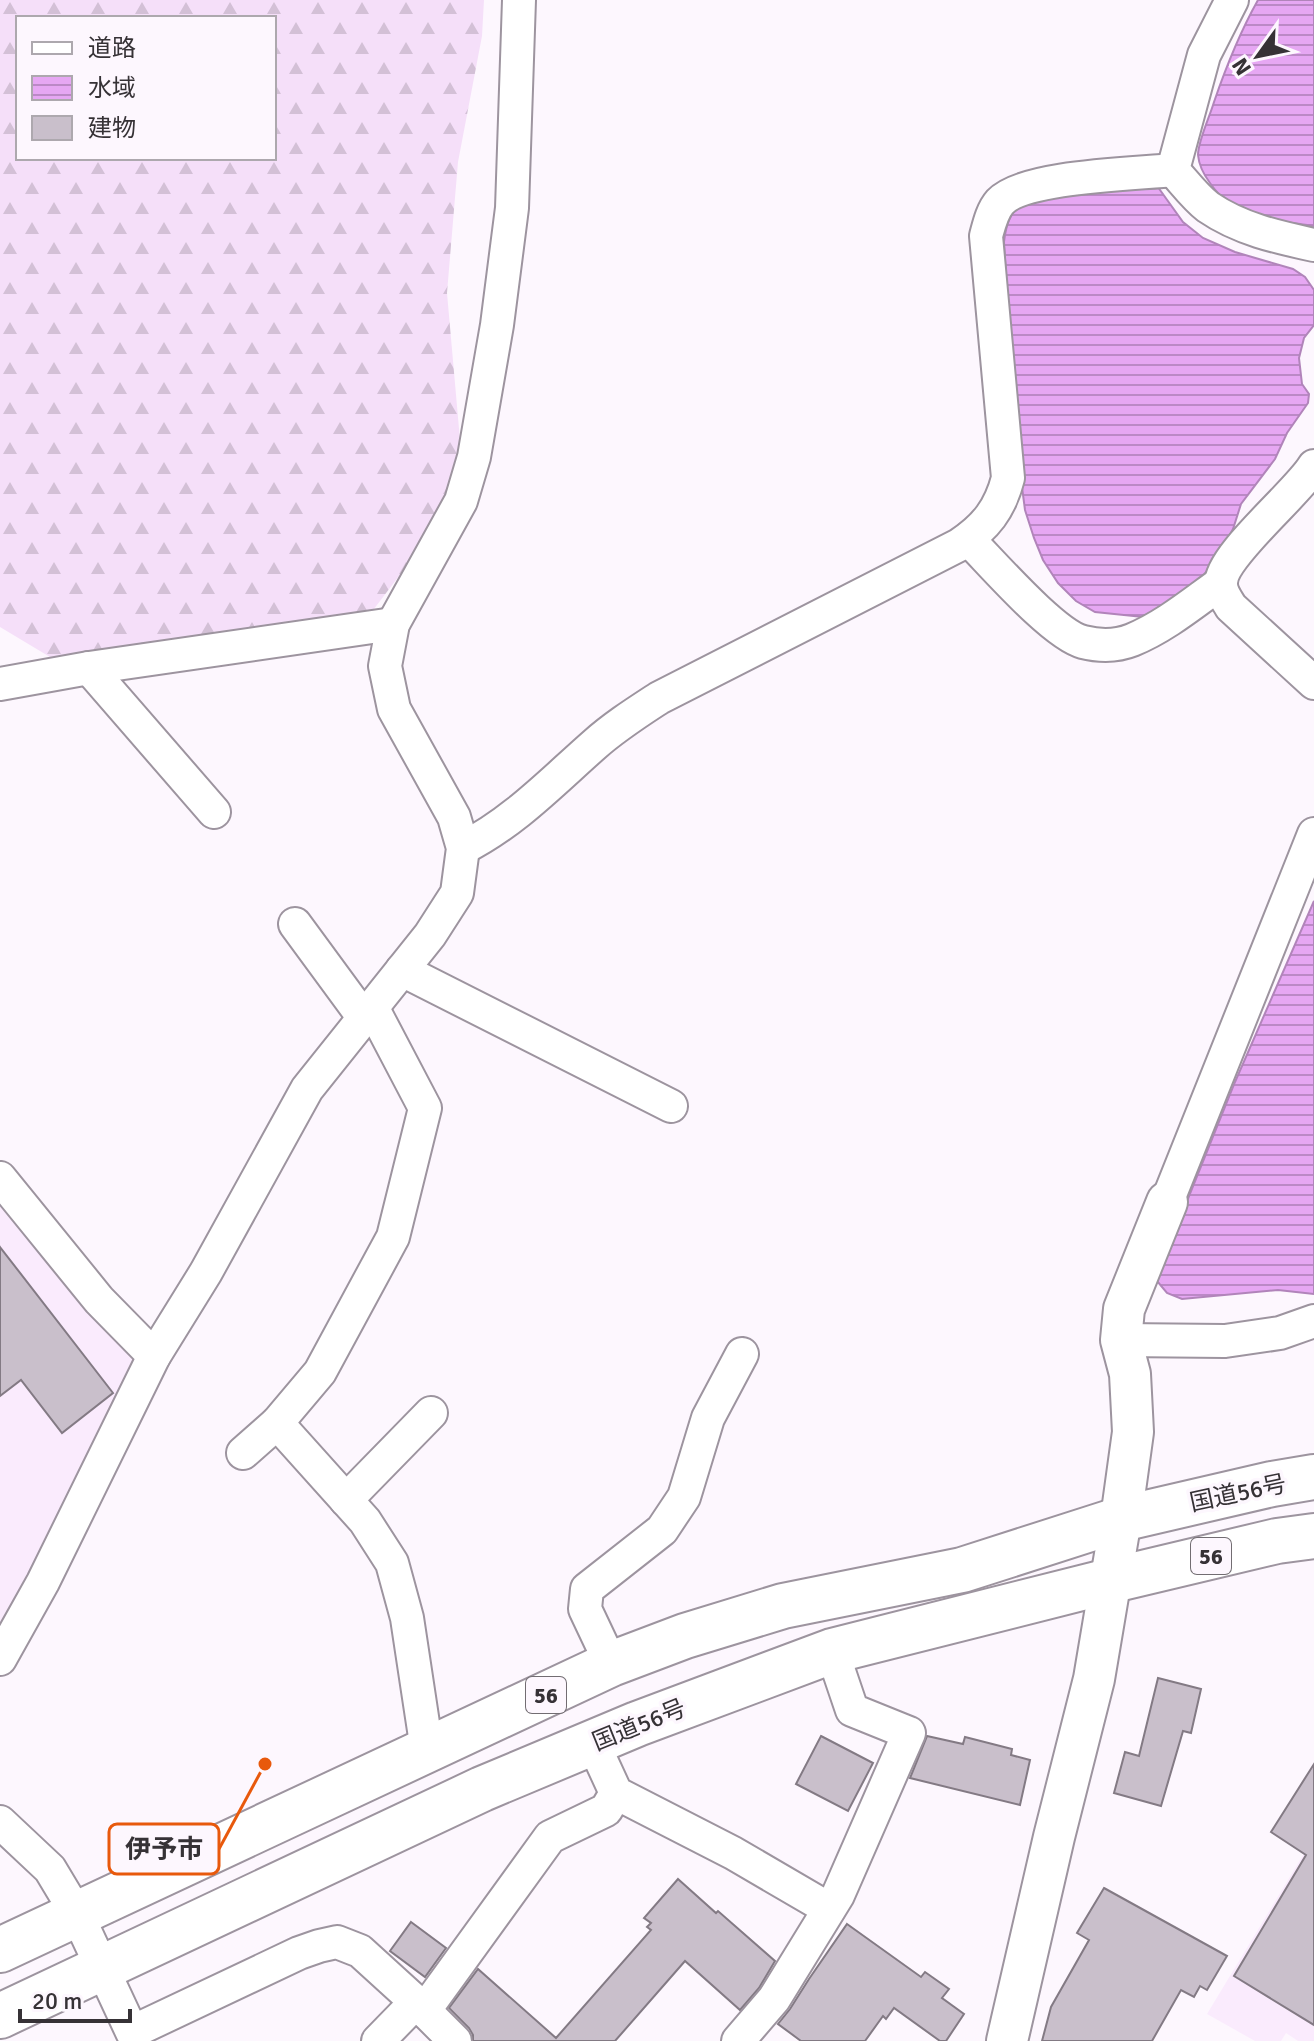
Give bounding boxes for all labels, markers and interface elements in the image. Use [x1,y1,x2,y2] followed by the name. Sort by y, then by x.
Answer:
[16,16,276,160] legend
[1218,16,1298,96] north arrow
[88,33,136,63] text: 道路
[1226,53,1257,80] text: N
[88,73,136,103] text: 水域
[88,113,136,143] text: 建物
[1187,1468,1289,1518] street label: 国道56号
[1191,1538,1231,1574] road number: 56
[526,1677,566,1713] road number: 56
[588,1693,690,1757] street label: 国道56号
[109,1824,219,1874] callout: 伊予市
[125,1834,203,1866] text: 伊予市
[20,1973,130,2023] scale bar
[32,1986,82,2016] text: 20 m

